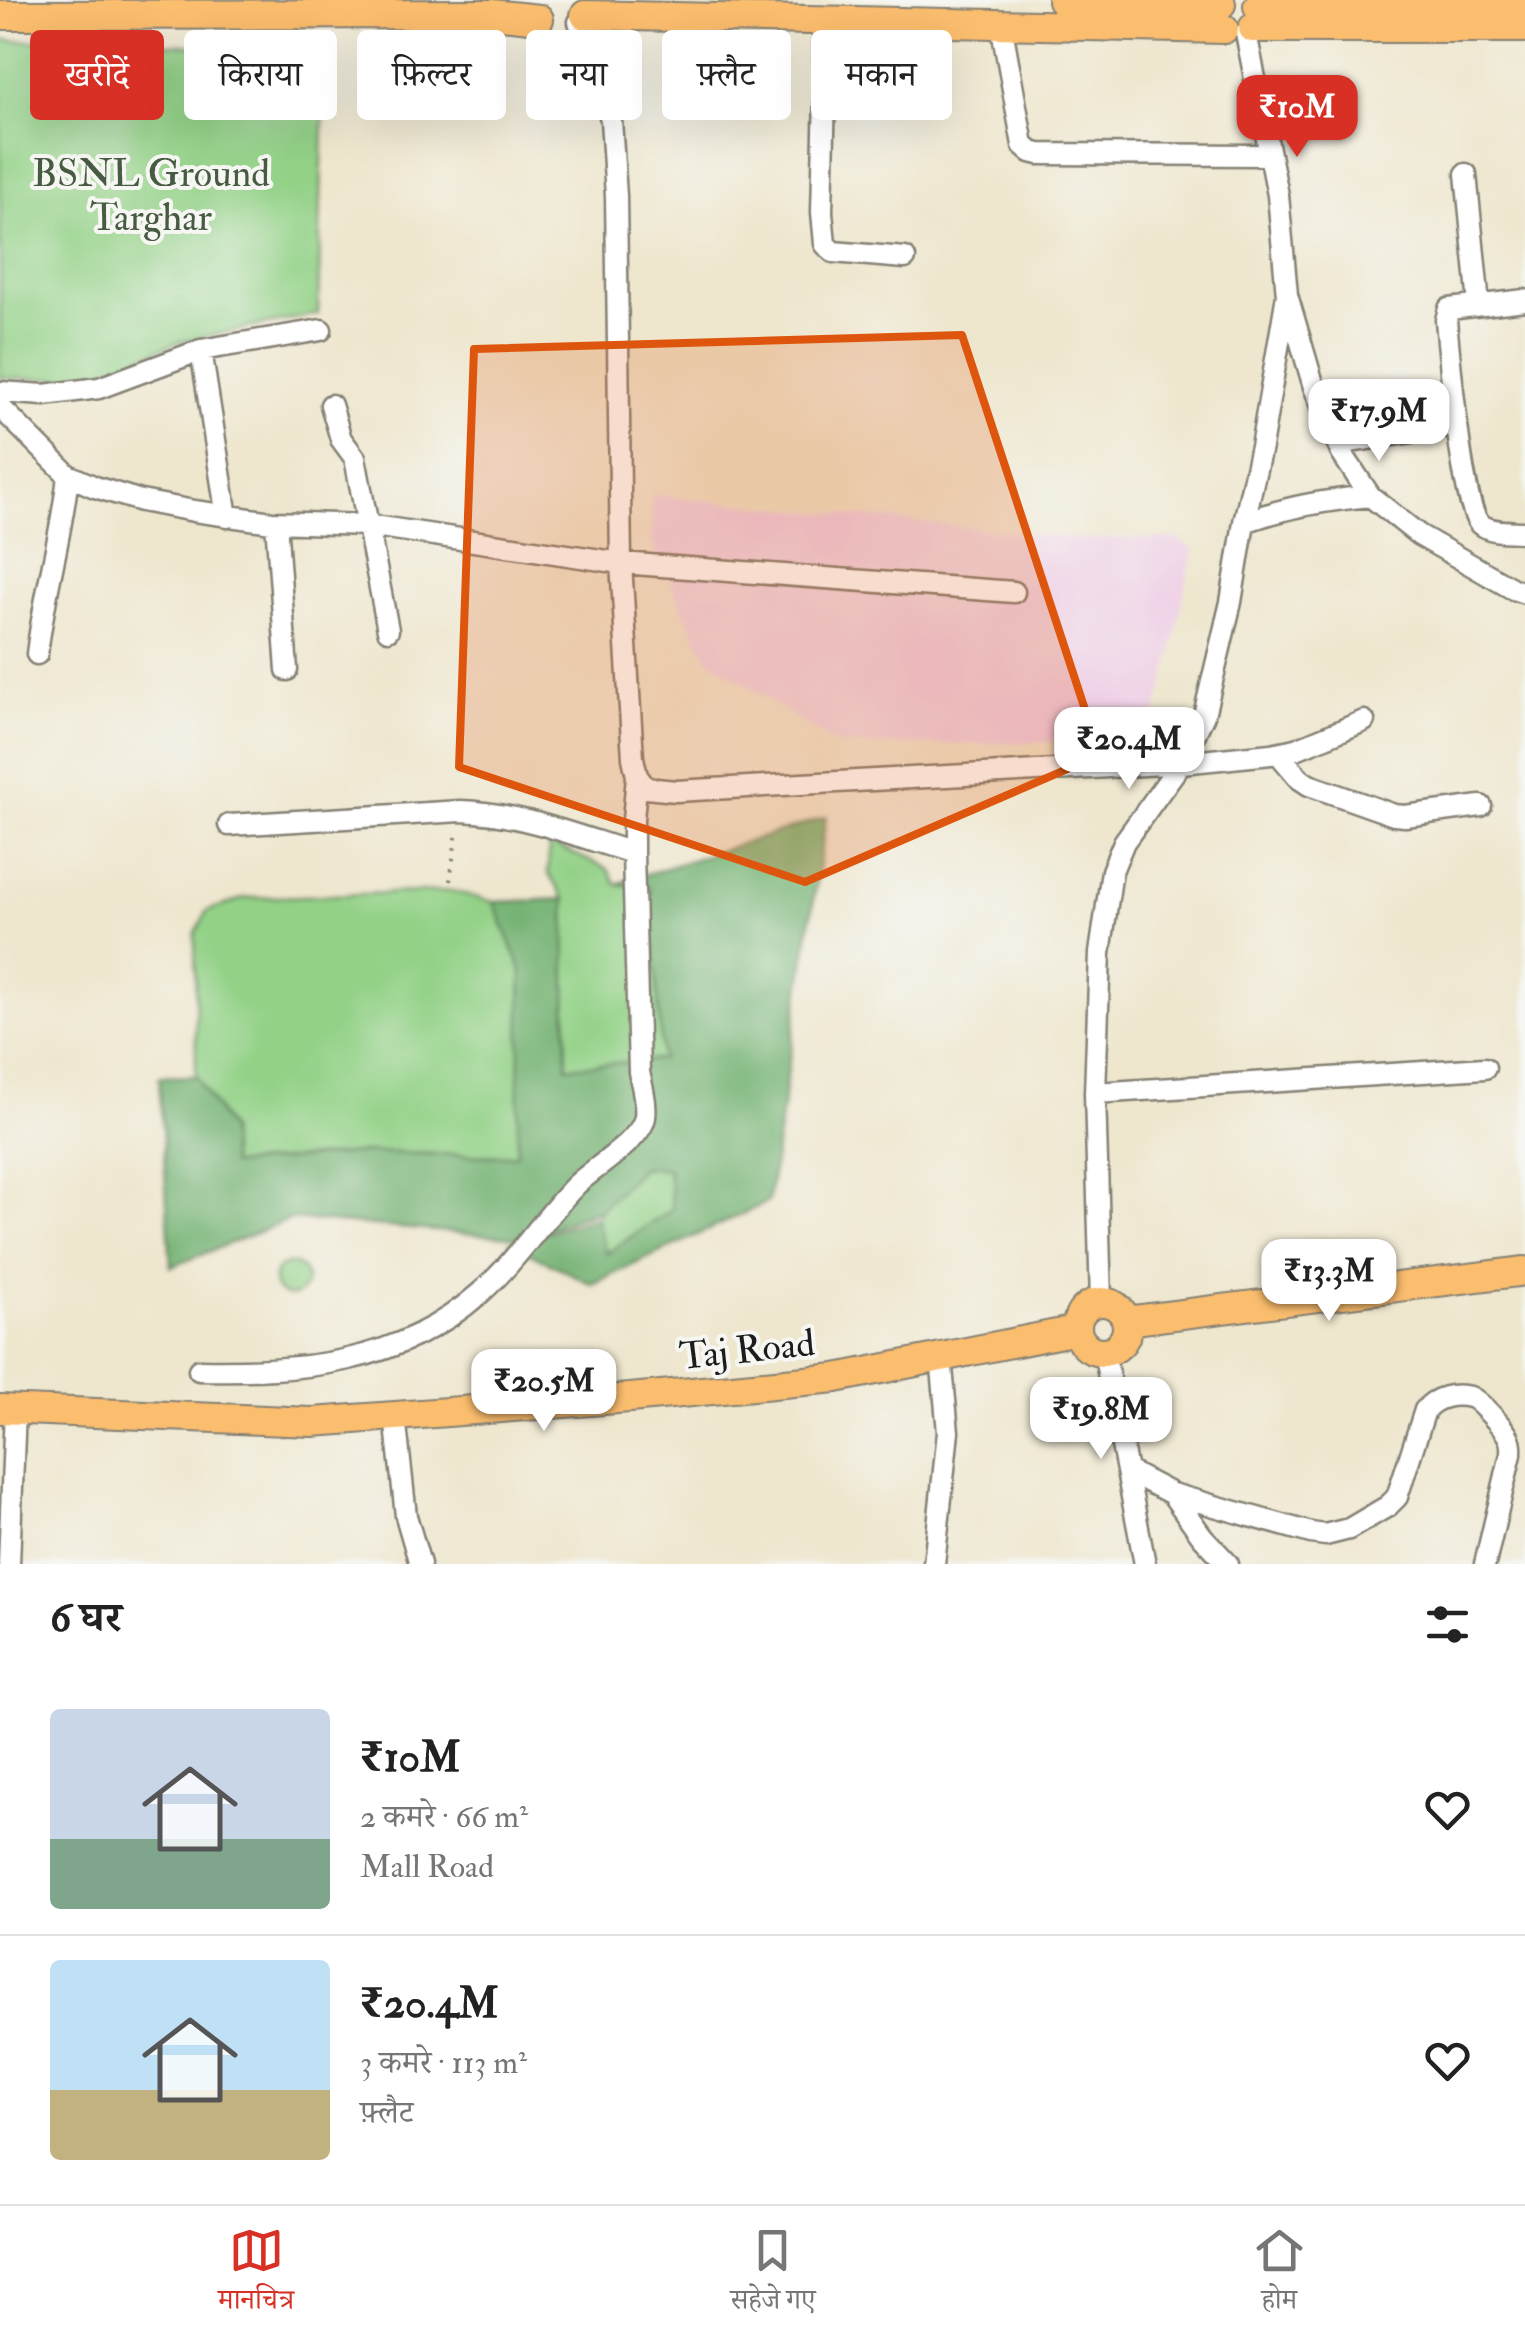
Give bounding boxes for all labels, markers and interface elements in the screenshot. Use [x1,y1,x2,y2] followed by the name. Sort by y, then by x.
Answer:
[30,30,164,120] chip: खरीदें
[184,30,337,120] chip: किराया
[357,30,506,120] chip: फ़िल्टर
[526,30,642,120] chip: नया
[662,30,791,120] chip: फ़्लैट
[811,30,952,120] chip: मकान
[1238,75,1356,160] pin: ₹10M
[1259,87,1335,127] text: ₹10M
[32,150,270,242] park label: BSNL Ground Targhar
[1298,379,1460,464] pin: ₹17.9M
[1330,391,1428,431] text: ₹17.9M
[1048,707,1210,792] pin: ₹20.4M
[1076,719,1182,759] text: ₹20.4M
[1248,1239,1410,1324] pin: ₹13.3M
[1283,1251,1375,1291] text: ₹13.3M
[677,1319,817,1381] street label: Taj Road
[463,1349,625,1434] pin: ₹20.5M
[493,1361,595,1401] text: ₹20.5M
[1020,1377,1182,1462] pin: ₹19.8M
[1052,1389,1150,1429] text: ₹19.8M
[50,1592,122,1644] text: 6 घर
[1420,1597,1475,1652] icon: filters
[360,1732,461,1784] text: ₹10M
[130,1749,250,1869] icon: home
[1420,1782,1475,1837] icon: heart
[360,1797,528,1837] text: 2 कमरे · 66 m²
[360,1847,494,1887] text: Mall Road
[360,1978,499,2030] text: ₹20.4M
[130,2000,250,2120] icon: home
[1420,2033,1475,2088] icon: heart
[360,2043,527,2083] text: 3 कमरे · 113 m²
[360,2093,413,2133] text: फ़्लैट
[218,2223,294,2327] tab: मानचित्र
[730,2223,816,2327] tab: सहेजे गए
[1252,2223,1307,2327] tab: होम

